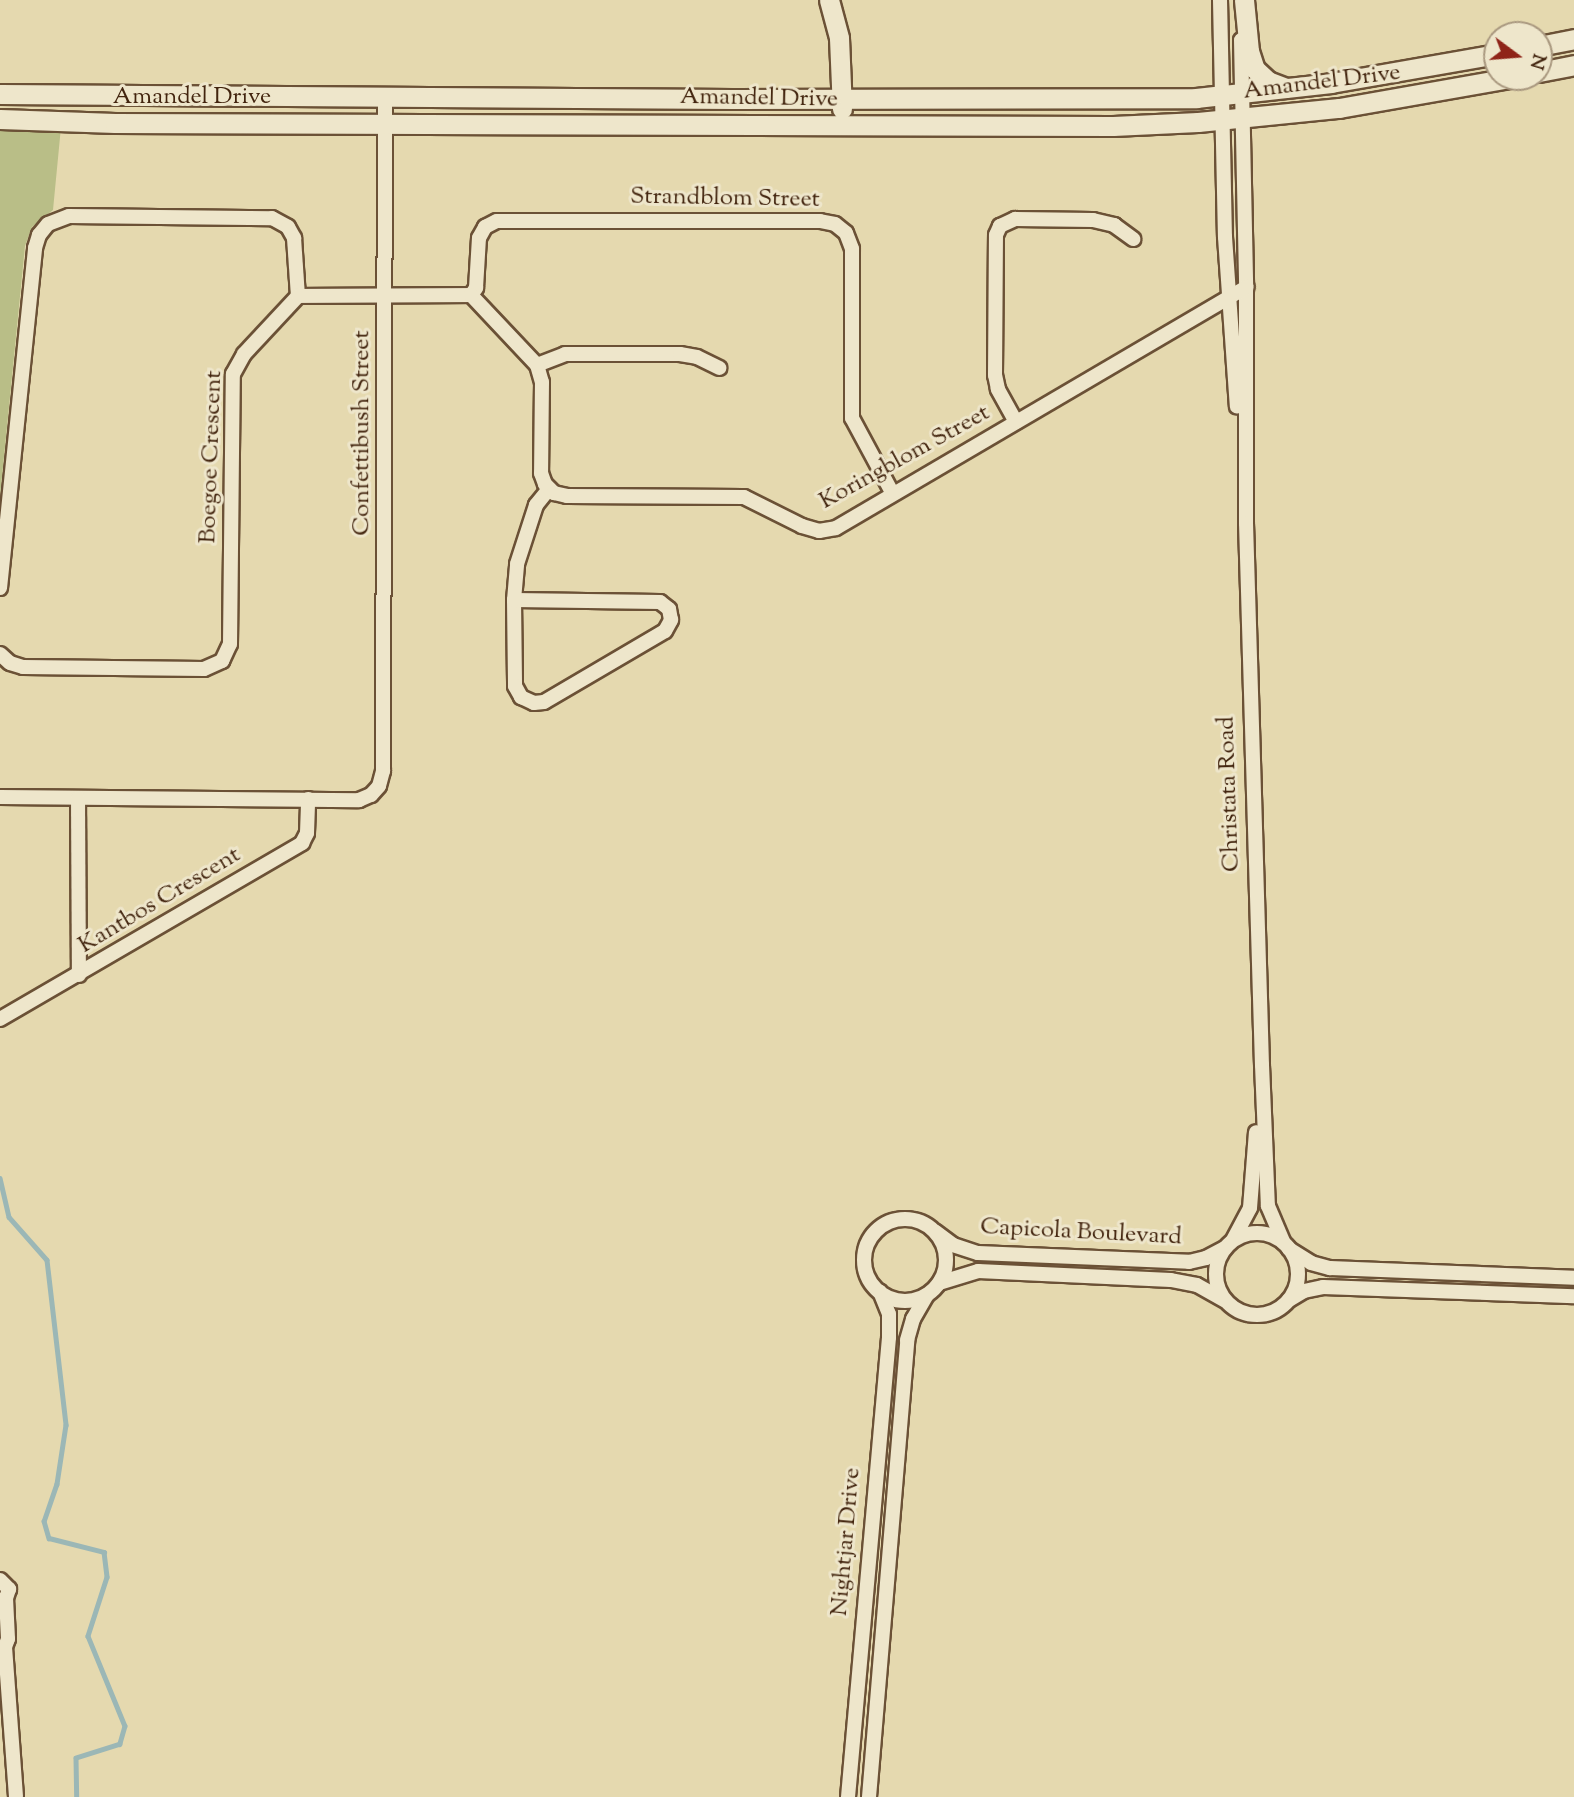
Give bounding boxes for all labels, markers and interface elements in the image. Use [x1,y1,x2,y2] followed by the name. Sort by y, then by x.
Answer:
[1483,21,1553,91] north arrow
[1522,50,1552,72] text: N
[1242,59,1402,107] street label: Amandel Drive
[680,83,838,115] street label: Amandel Drive
[113,84,271,112] street label: Amandel Drive
[630,183,820,215] street label: Strandblom Street
[349,330,377,536] street label: Confettibush Street
[195,370,229,544] street label: Boegoe Crescent
[815,399,995,517] street label: Koringblom Street
[1213,716,1247,872] street label: Christata Road
[74,841,246,961] street label: Kantbos Crescent
[980,1213,1182,1253] street label: Capicola Boulevard
[826,1467,868,1617] street label: Nightjar Drive

